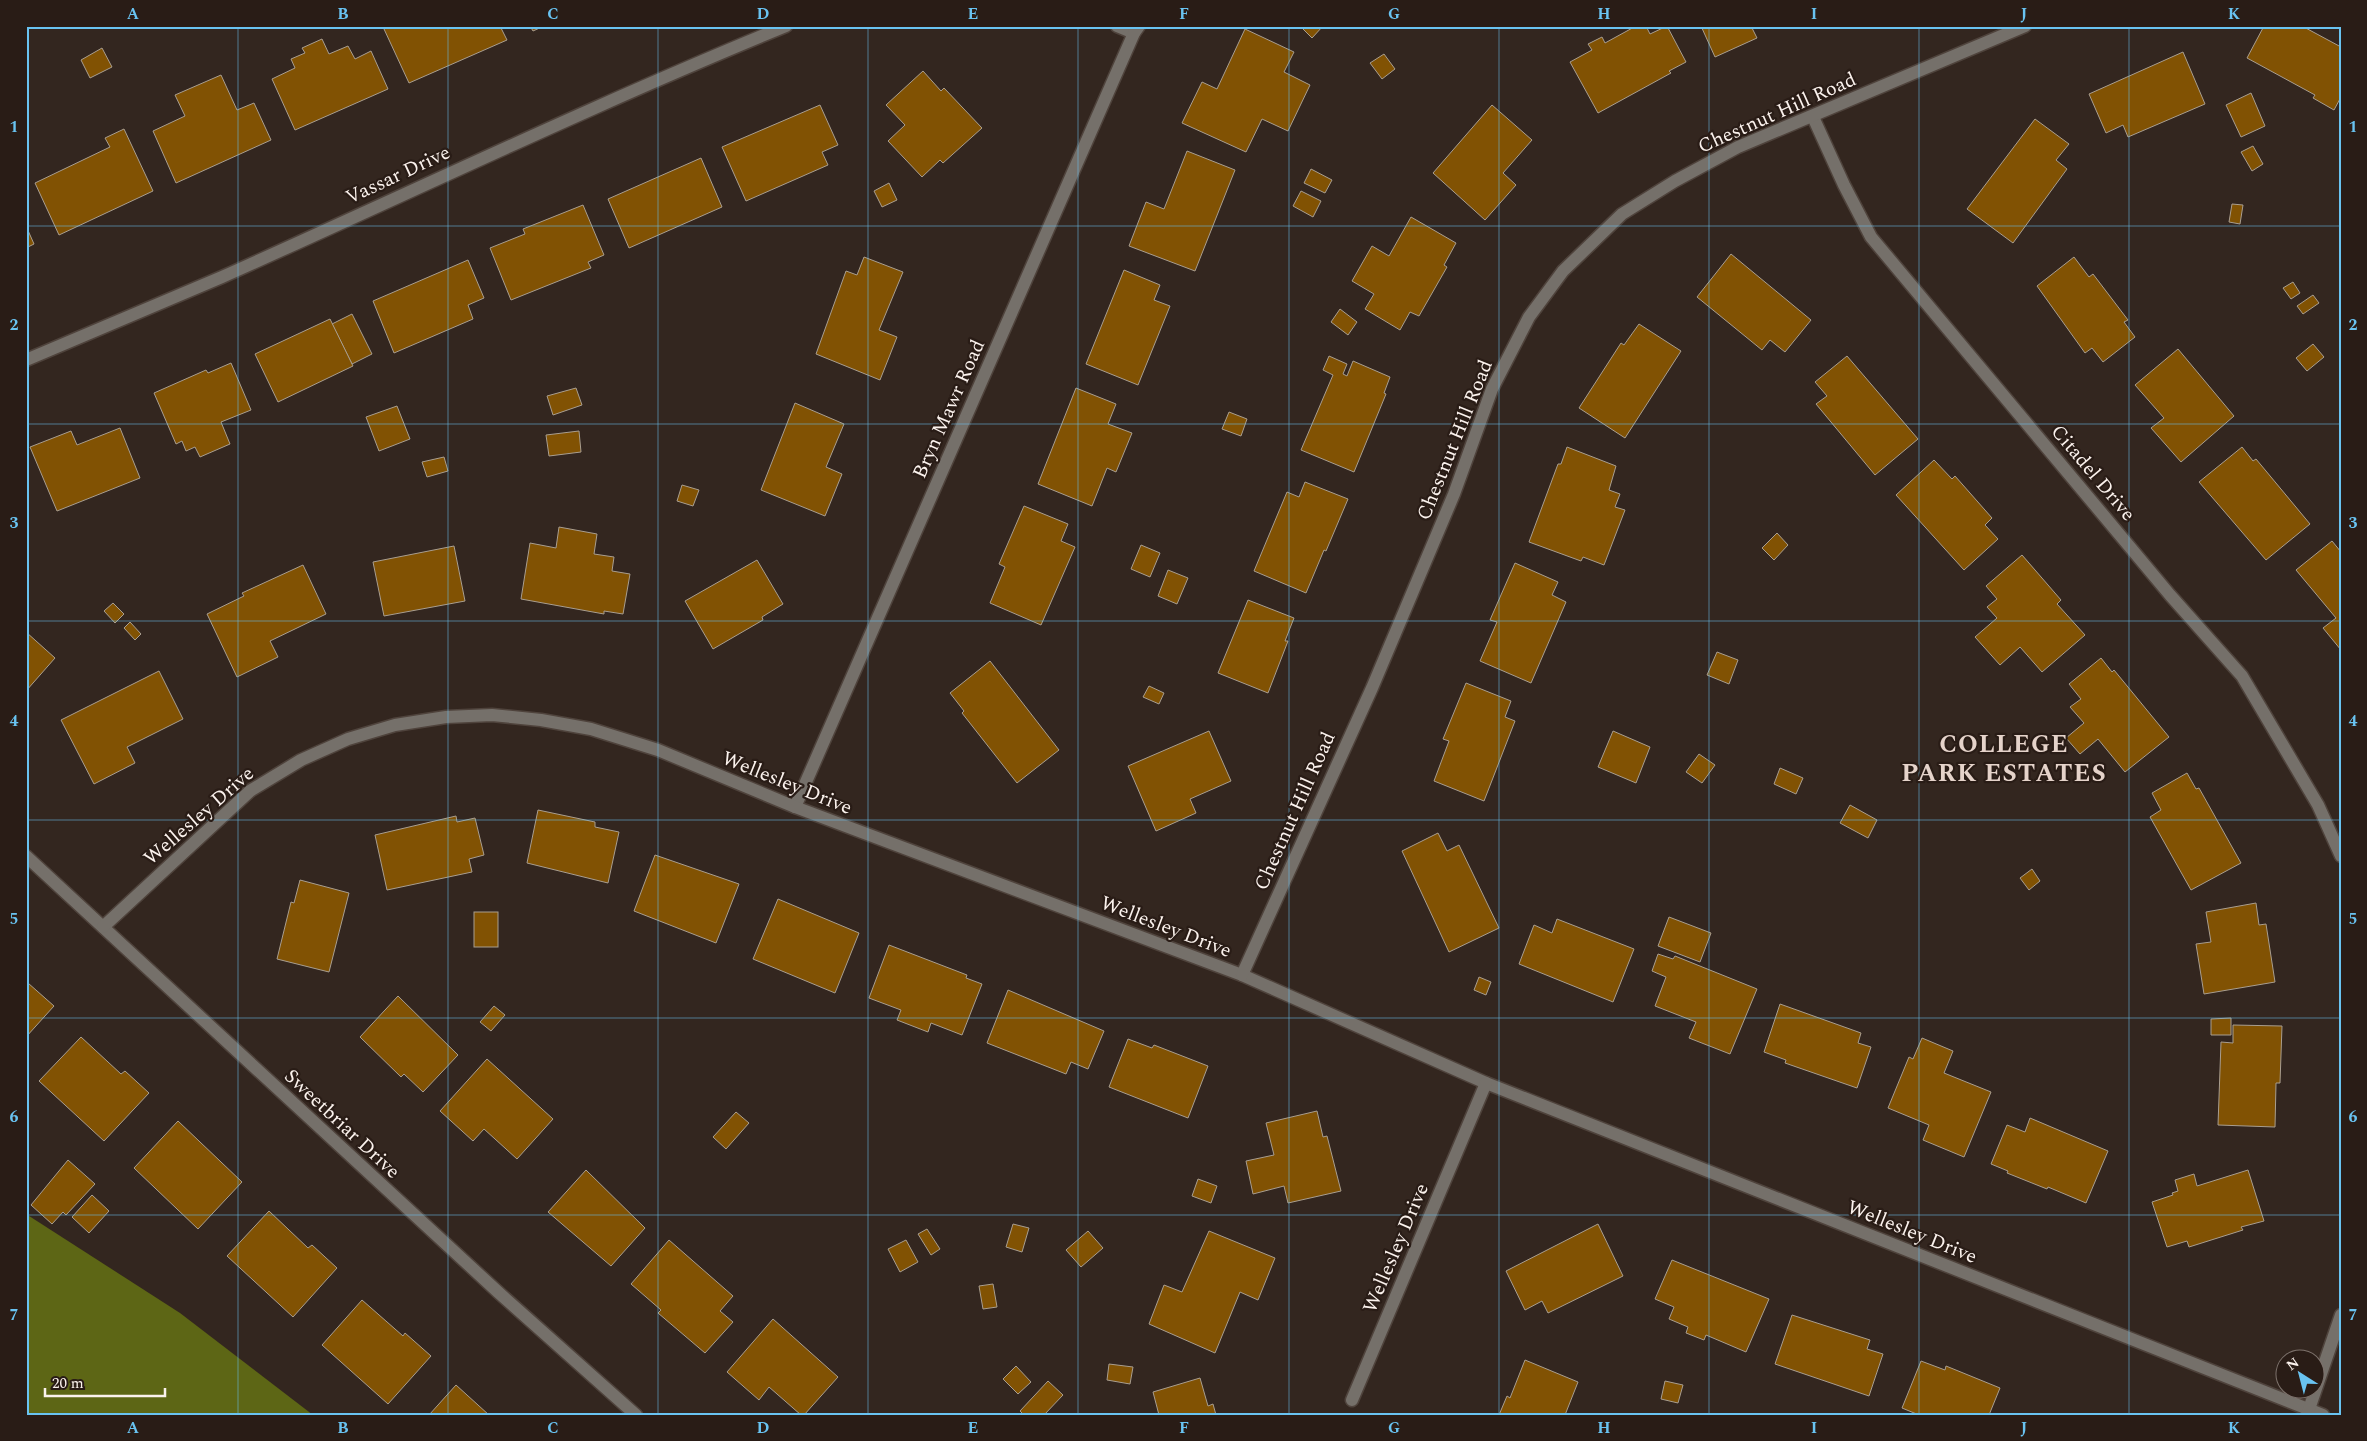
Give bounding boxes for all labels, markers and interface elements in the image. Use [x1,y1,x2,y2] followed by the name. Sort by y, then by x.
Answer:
[127,2,140,26] text: A
[337,2,349,26] text: B
[547,2,559,26] text: C
[757,2,770,26] text: D
[968,2,978,26] text: E
[1179,2,1189,26] text: F
[1388,2,1400,26] text: G
[1597,2,1611,26] text: H
[1811,2,1817,26] text: I
[2021,2,2028,26] text: J
[2228,2,2241,26] text: K
[1693,65,1861,161] street label: Chestnut Hill Road
[10,115,18,139] text: 1
[2349,115,2357,139] text: 1
[341,138,455,212] street label: Vassar Drive
[10,313,19,337] text: 2
[2349,313,2358,337] text: 2
[905,335,993,483] street label: Bryn Mawr Road
[1409,355,1501,525] street label: Chestnut Hill Road
[2043,418,2143,528] street label: Citadel Drive
[10,511,19,535] text: 3
[2349,511,2358,535] text: 3
[10,709,19,733] text: 4
[2349,709,2358,733] text: 4
[1901,726,2107,793] district label: COLLEGE PARK ESTATES
[1247,727,1343,895] street label: Chestnut Hill Road
[717,743,857,823] street label: Wellesley Drive
[137,759,261,873] street label: Wellesley Drive
[1096,888,1236,966] street label: Wellesley Drive
[10,907,18,931] text: 5
[2349,907,2357,931] text: 5
[277,1062,407,1186] street label: Sweetbriar Drive
[10,1105,19,1129] text: 6
[2349,1105,2358,1129] text: 6
[1355,1179,1437,1317] street label: Wellesley Drive
[1842,1192,1982,1272] street label: Wellesley Drive
[10,1303,19,1327] text: 7
[2349,1303,2358,1327] text: 7
[2274,1348,2324,1398] north arrow
[2282,1352,2303,1376] text: N
[45,1366,165,1398] scale bar
[52,1372,84,1395] text: 20 m
[127,1416,140,1440] text: A
[337,1416,349,1440] text: B
[547,1416,559,1440] text: C
[757,1416,770,1440] text: D
[968,1416,978,1440] text: E
[1179,1416,1189,1440] text: F
[1388,1416,1400,1440] text: G
[1597,1416,1611,1440] text: H
[1811,1416,1817,1440] text: I
[2021,1416,2028,1440] text: J
[2228,1416,2241,1440] text: K

